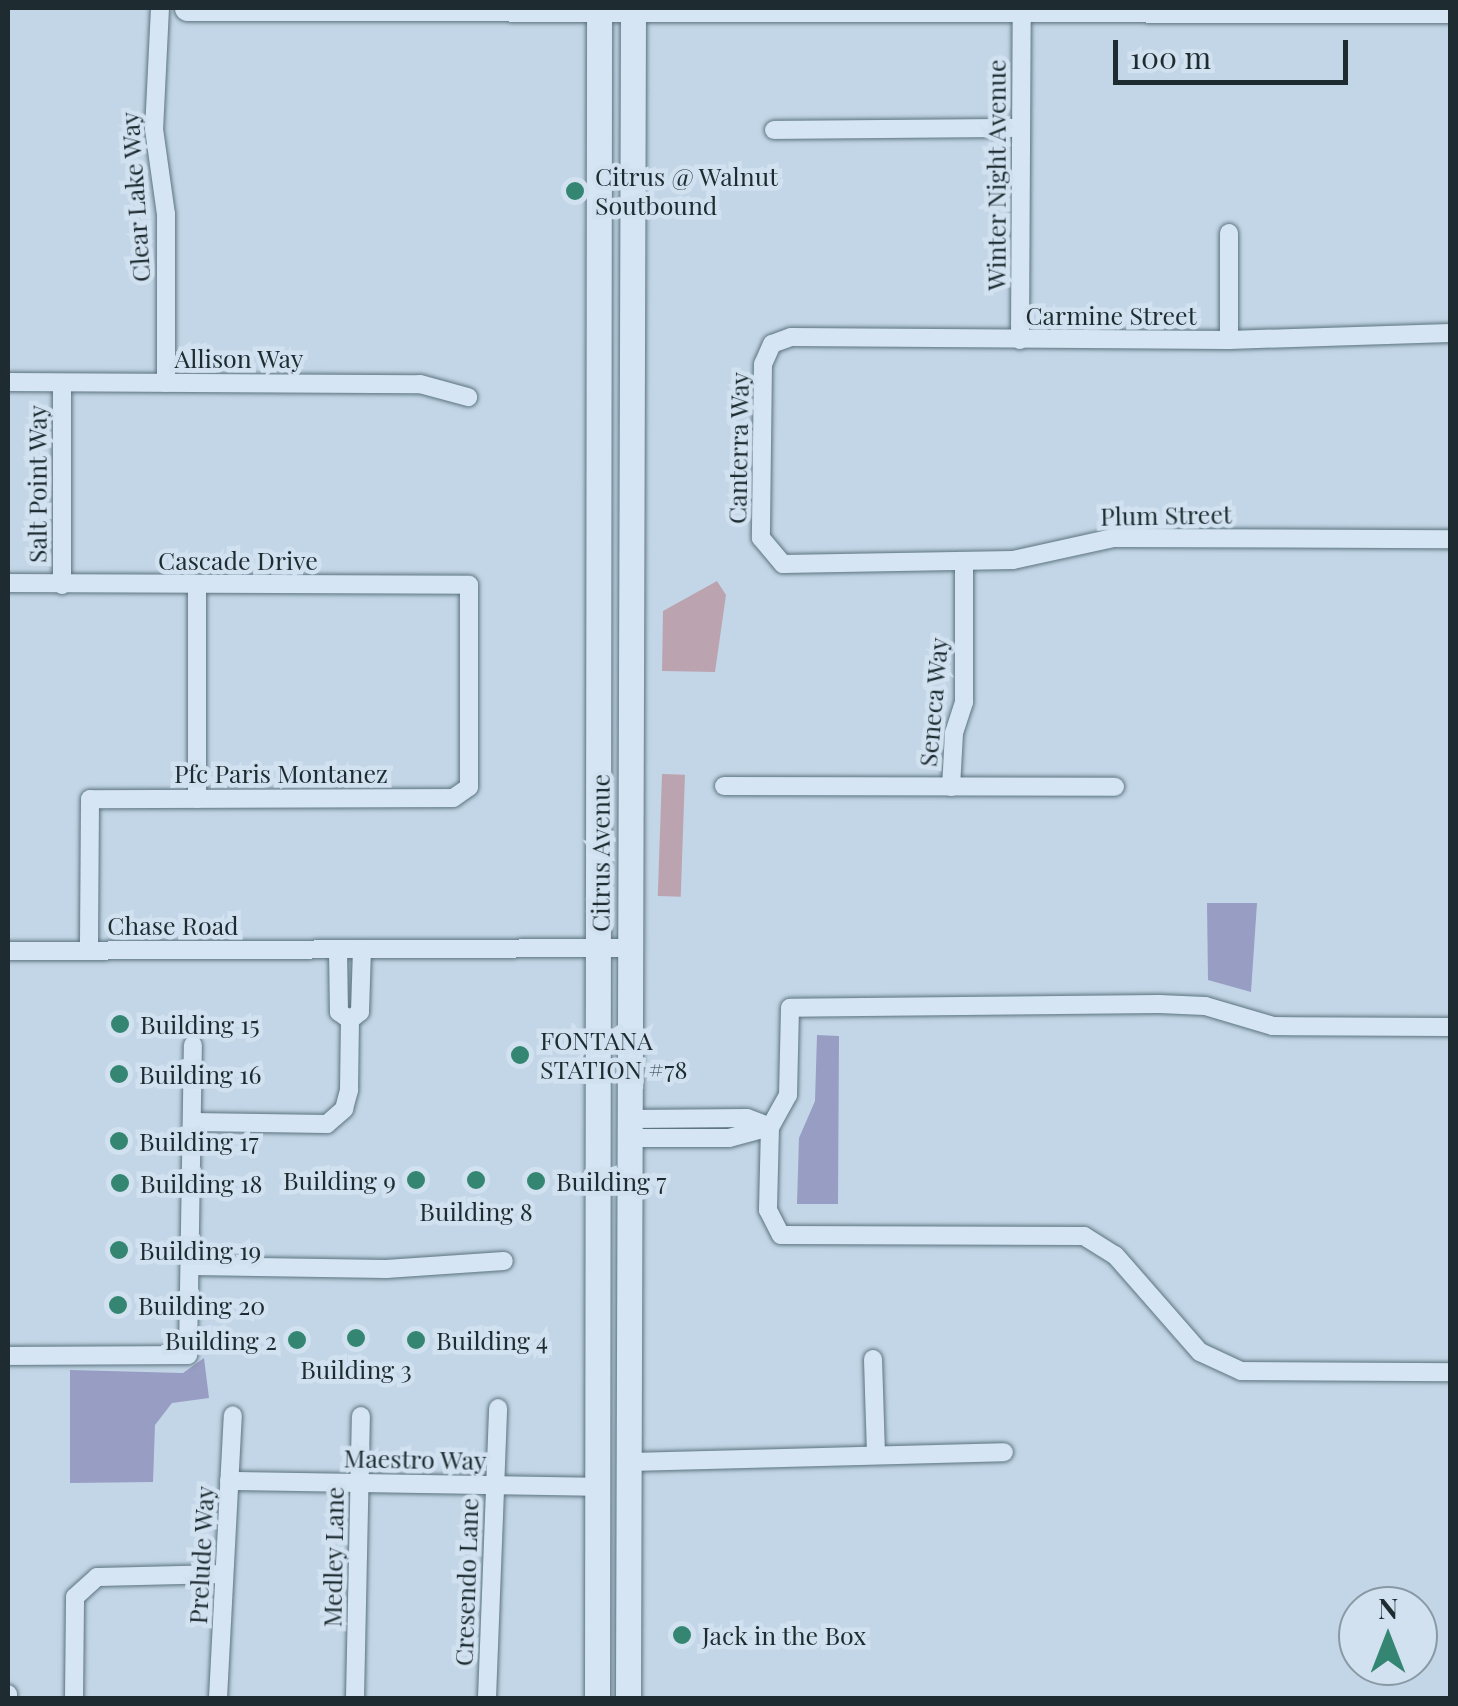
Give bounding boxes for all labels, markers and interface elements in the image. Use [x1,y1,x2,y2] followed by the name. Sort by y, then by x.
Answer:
[1118,20,1353,82] scale bar
[1130,37,1211,77] text: 100 m
[981,58,1011,292] street label: Winter Night Avenue
[114,110,156,284] street label: Clear Lake Way
[595,162,779,221] place label: Citrus @ Walnut Soutbound
[564,180,586,202] marker: Citrus @ Walnut Soutbound
[1025,300,1197,330] street label: Carmine Street
[174,343,304,373] street label: Allison Way
[722,371,754,525] street label: Canterra Way
[22,404,52,564] street label: Salt Point Way
[1100,499,1232,531] street label: Plum Street
[158,545,318,575] street label: Cascade Drive
[912,636,954,768] street label: Seneca Way
[174,758,388,788] street label: Pfc Paris Montanez
[585,774,615,932] street label: Citrus Avenue
[107,910,239,940] street label: Chase Road
[140,1009,260,1039] place label: Building 15
[109,1013,131,1035] marker: Building 15
[540,1026,687,1085] place label: FONTANA STATION #78
[509,1044,531,1066] marker: FONTANA STATION #78
[139,1059,261,1089] place label: Building 16
[108,1063,130,1085] marker: Building 16
[139,1126,259,1156] place label: Building 17
[108,1130,130,1152] marker: Building 17
[283,1165,396,1195] place label: Building 9
[556,1166,666,1196] place label: Building 7
[140,1168,263,1198] place label: Building 18
[405,1169,427,1191] marker: Building 9
[465,1169,487,1191] marker: Building 8
[525,1170,547,1192] marker: Building 7
[109,1172,131,1194] marker: Building 18
[419,1196,533,1226] place label: Building 8
[139,1235,261,1265] place label: Building 19
[108,1239,130,1261] marker: Building 19
[138,1290,265,1320] place label: Building 20
[107,1294,129,1316] marker: Building 20
[165,1325,277,1355] place label: Building 2
[436,1325,549,1355] place label: Building 4
[345,1327,367,1349] marker: Building 3
[286,1329,308,1351] marker: Building 2
[405,1329,427,1351] marker: Building 4
[300,1354,412,1384] place label: Building 3
[343,1443,487,1475] street label: Maestro Way
[182,1485,220,1625] street label: Prelude Way
[317,1486,349,1628] street label: Medley Lane
[448,1497,484,1667] street label: Cresendo Lane
[1338,1586,1438,1686] north arrow
[1378,1589,1398,1626] text: N
[702,1620,867,1650] place label: Jack in the Box
[671,1624,693,1646] marker: Jack in the Box

